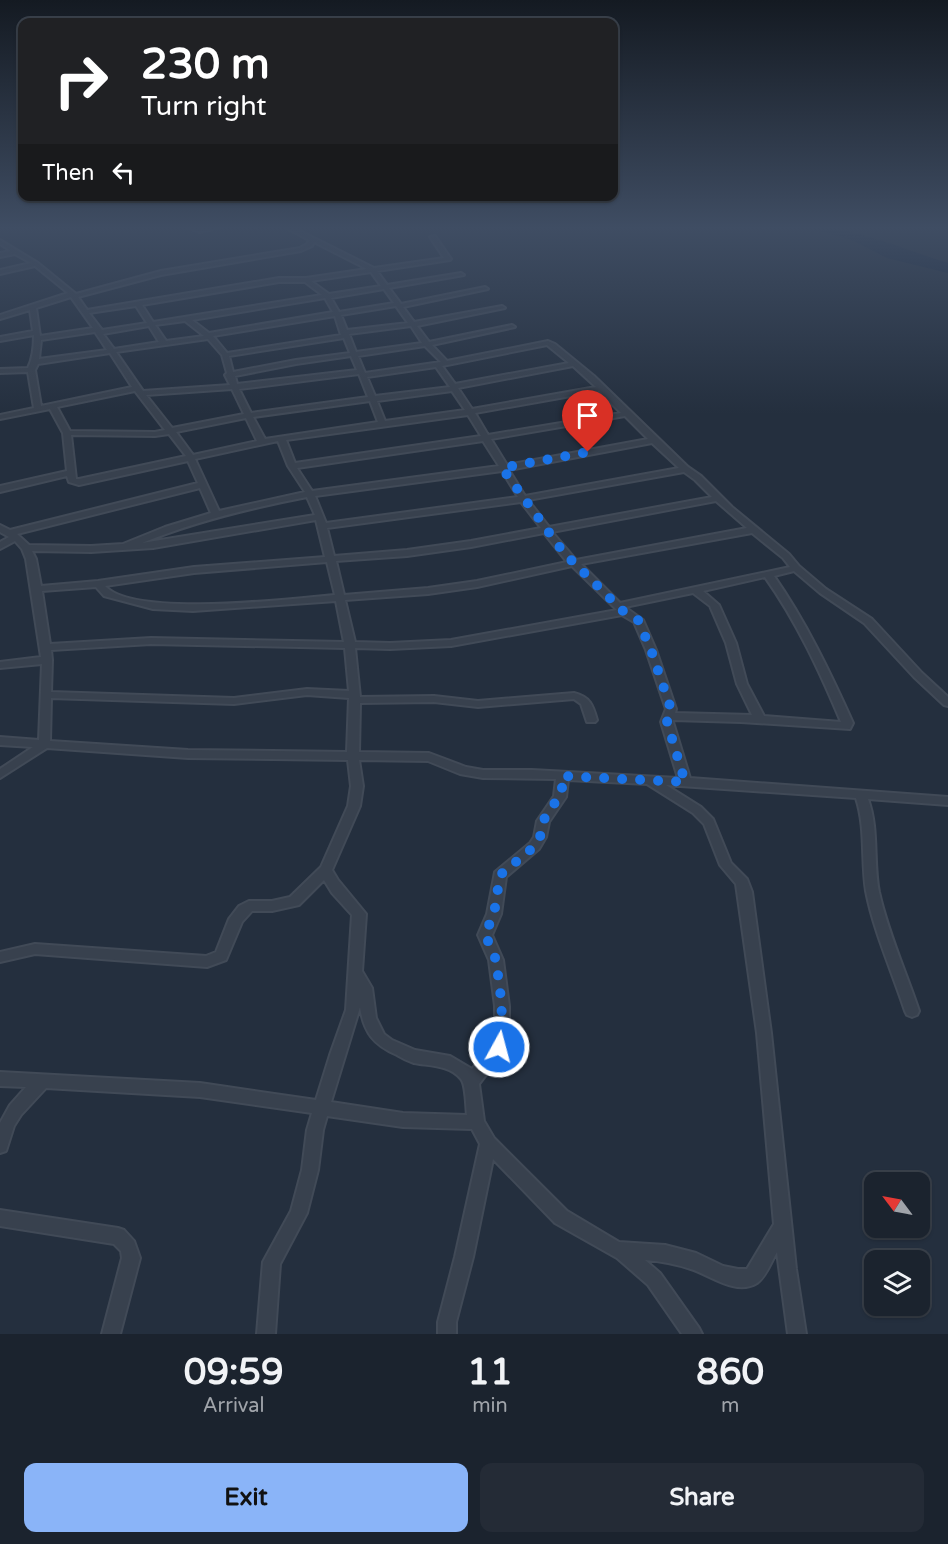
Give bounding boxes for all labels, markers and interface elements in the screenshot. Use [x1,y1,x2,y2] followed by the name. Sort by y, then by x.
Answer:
[141,39,270,90] text: 230 m
[42,42,120,120] icon: right
[141,90,267,123] text: Turn right
[107,156,140,189] icon: left
[42,160,95,186] text: Then
[562,390,613,452] pin
[571,399,604,432] icon: arrive
[467,1015,531,1079] position arrow
[864,1172,930,1238] north arrow
[864,1172,930,1316] map controls
[864,1250,930,1316] button: layers
[184,1351,284,1394] text: 09:59
[467,1351,513,1394] text: 11
[696,1351,764,1394] text: 860
[203,1394,265,1418] text: Arrival
[472,1394,508,1418] text: min
[721,1394,739,1418] text: m
[24,1463,468,1532] button: Exit
[480,1463,924,1532] button: Share

